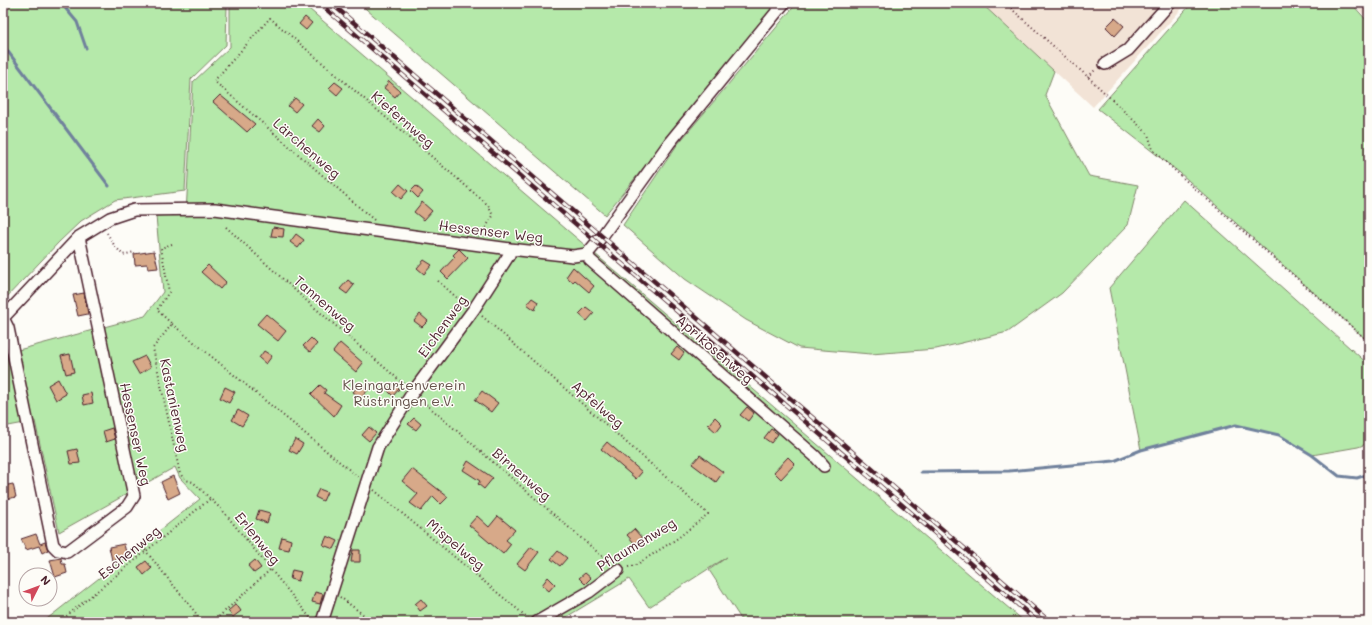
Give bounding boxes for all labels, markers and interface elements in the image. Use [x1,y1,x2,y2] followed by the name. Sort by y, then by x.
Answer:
[367,86,439,152] street label: Kiefernweg
[269,113,345,183] street label: Lärchenweg
[438,215,544,247] street label: Hessenser Weg
[290,271,360,335] street label: Tannenweg
[413,291,471,361] street label: Eichenweg
[672,310,758,388] street label: Aprikosenweg
[156,357,194,453] street label: Kastanienweg
[343,375,465,410] park label: Kleingartenverein Rüstringen e.V.
[568,376,628,432] street label: Apfelweg
[116,381,156,487] street label: Hessenser Weg
[489,443,555,505] street label: Birnenweg
[231,508,285,568] street label: Erlenweg
[593,513,679,575] street label: Pflaumenweg
[423,514,489,574] street label: Mispelweg
[94,521,164,583] street label: Eschenweg
[18,567,58,607] north arrow
[37,572,54,588] text: N

